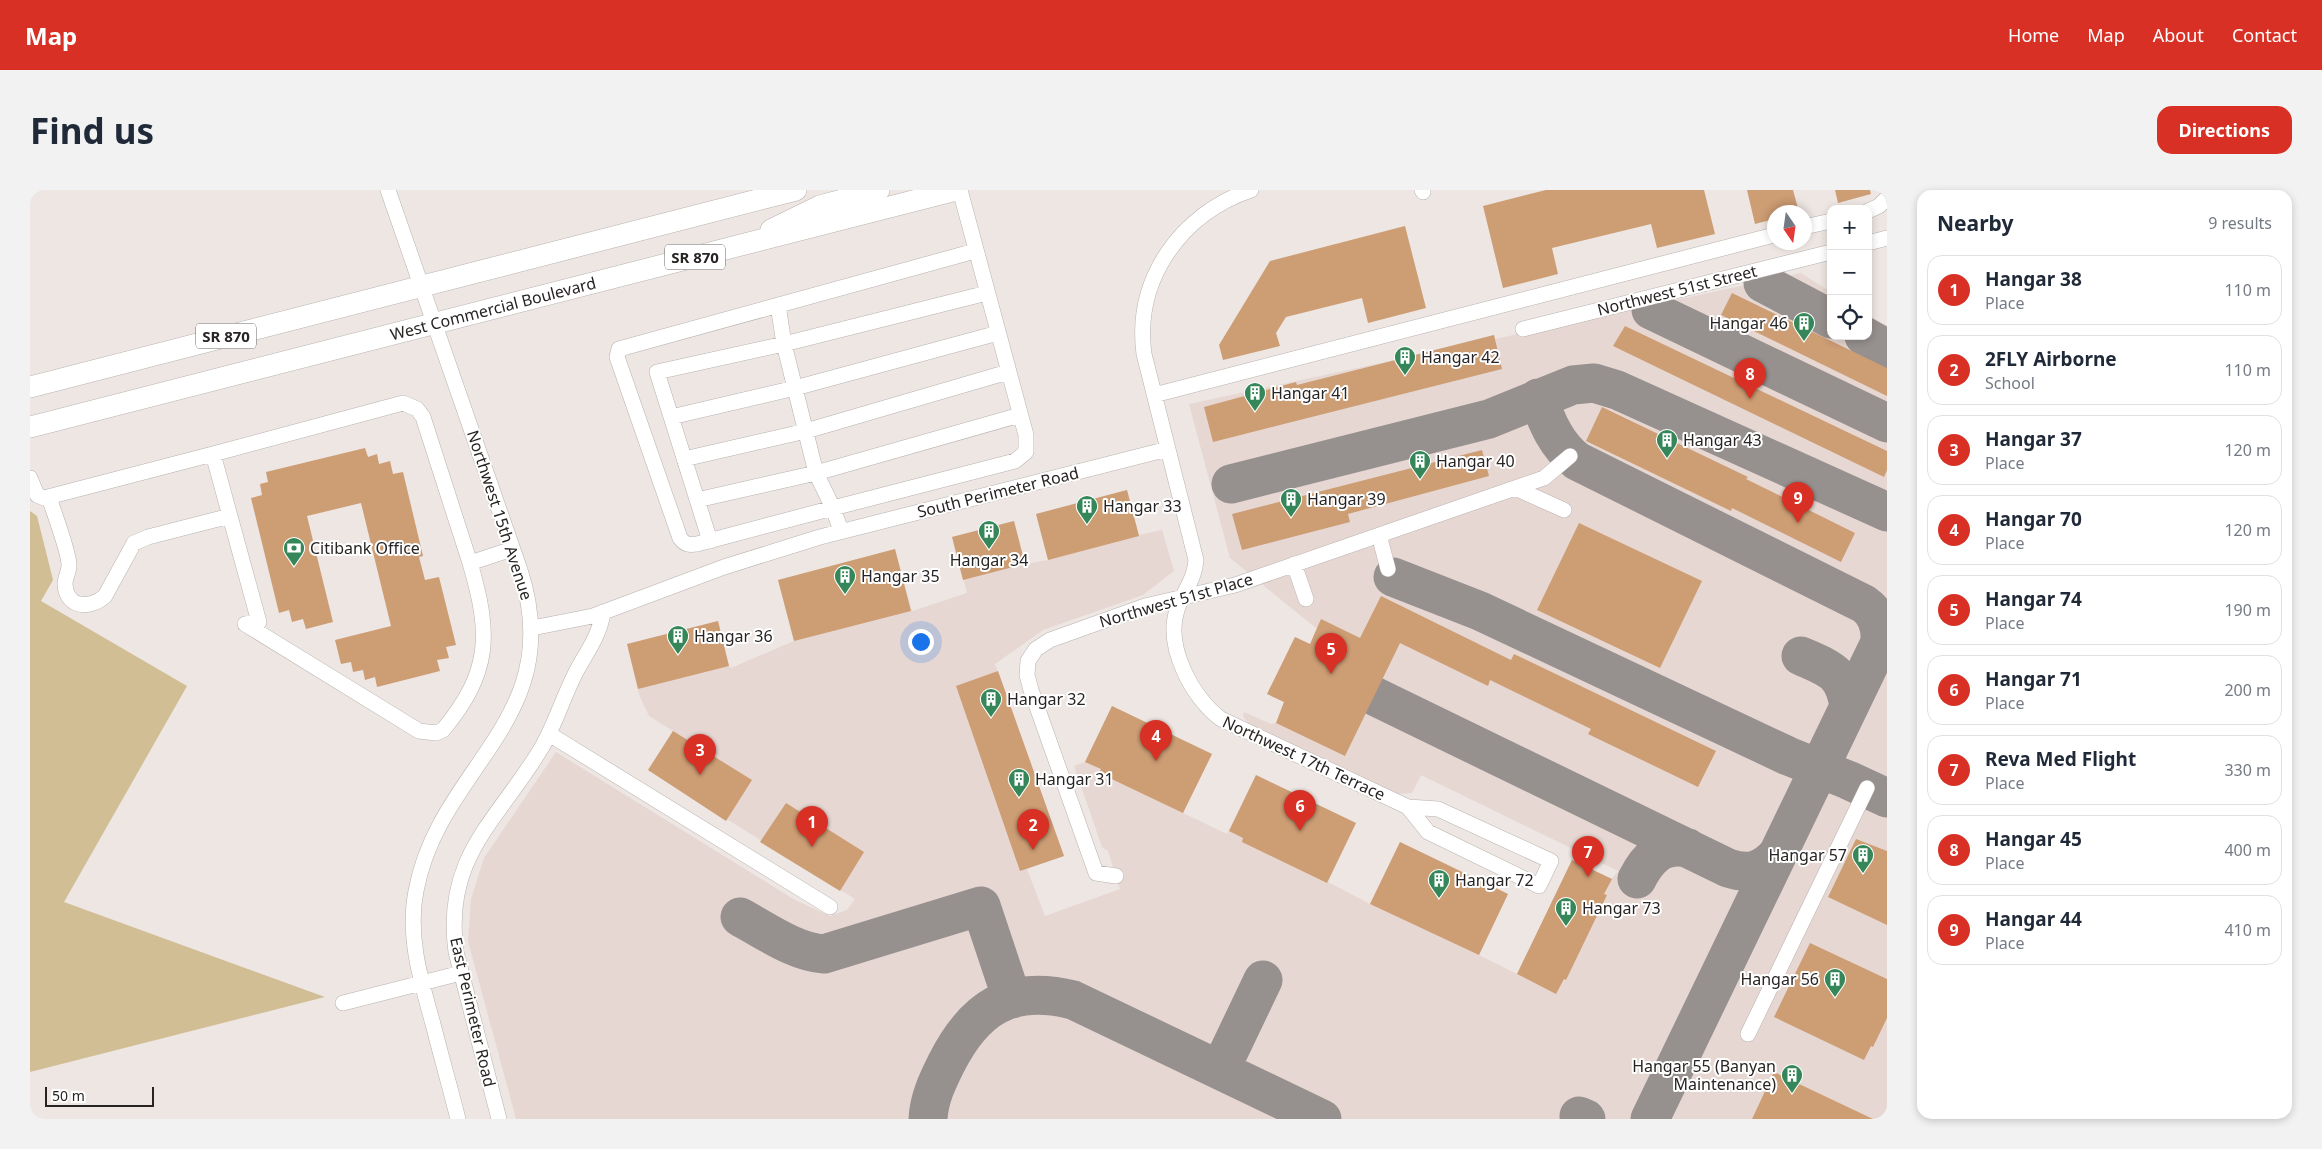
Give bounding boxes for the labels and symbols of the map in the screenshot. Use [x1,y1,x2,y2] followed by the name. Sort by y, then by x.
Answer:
[1767,205,1812,250] north arrow
[665,244,725,270] road number: SR 870
[1595,259,1759,320] street label: Northwest 51st Street
[388,272,598,345] street label: West Commercial Boulevard
[1792,311,1816,342] building icon: Hangar 46
[1709,312,1788,334] place label: Hangar 46
[196,324,256,348] road number: SR 870
[1393,345,1417,376] building icon: Hangar 42
[1421,346,1500,368] place label: Hangar 42
[1734,358,1766,399] pin: 8
[1243,381,1267,412] building icon: Hangar 41
[1271,382,1350,404] place label: Hangar 41
[462,427,538,603] street label: Northwest 15th Avenue
[1655,428,1679,459] building icon: Hangar 43
[1683,429,1762,451] place label: Hangar 43
[1408,449,1432,480] building icon: Hangar 40
[1436,450,1515,472] place label: Hangar 40
[915,461,1081,523] street label: South Perimeter Road
[1782,482,1814,523] pin: 9
[1279,487,1303,518] building icon: Hangar 39
[1307,488,1386,510] place label: Hangar 39
[1075,494,1099,525] building icon: Hangar 33
[1103,495,1182,517] place label: Hangar 33
[977,519,1001,550] building icon: Hangar 34
[282,536,306,567] bank icon: Citibank Office
[310,537,420,559] place label: Citibank Office
[950,549,1028,571] place label: Hangar 34
[833,564,857,595] building icon: Hangar 35
[861,565,940,587] place label: Hangar 35
[1097,568,1255,632] street label: Northwest 51st Place
[666,624,690,655] building icon: Hangar 36
[694,625,773,647] place label: Hangar 36
[908,629,934,655] your location
[1315,633,1347,674] pin: 5
[979,687,1003,718] building icon: Hangar 32
[1007,688,1086,710] place label: Hangar 32
[1219,711,1389,805] street label: Northwest 17th Terrace
[1140,720,1172,761] pin: 4
[684,734,716,775] pin: 3
[1007,767,1031,798] building icon: Hangar 31
[1035,768,1114,790] place label: Hangar 31
[1284,790,1316,831] pin: 6
[796,806,828,847] pin: 1
[1017,809,1049,850] pin: 2
[1572,836,1604,877] pin: 7
[1851,843,1875,874] building icon: Hangar 57
[1768,844,1847,866] place label: Hangar 57
[1427,868,1451,899] building icon: Hangar 72
[1455,869,1534,891] place label: Hangar 72
[1554,896,1578,927] building icon: Hangar 73
[1582,897,1661,919] place label: Hangar 73
[445,935,501,1089] street label: East Perimeter Road
[1823,967,1847,998] building icon: Hangar 56
[1740,968,1819,990] place label: Hangar 56
[1632,1055,1776,1095] place label: Hangar 55 (Banyan Maintenance)
[1780,1063,1804,1094] building icon: Hangar 55 (Banyan Maintenance)
[45,1084,154,1107] scale bar

